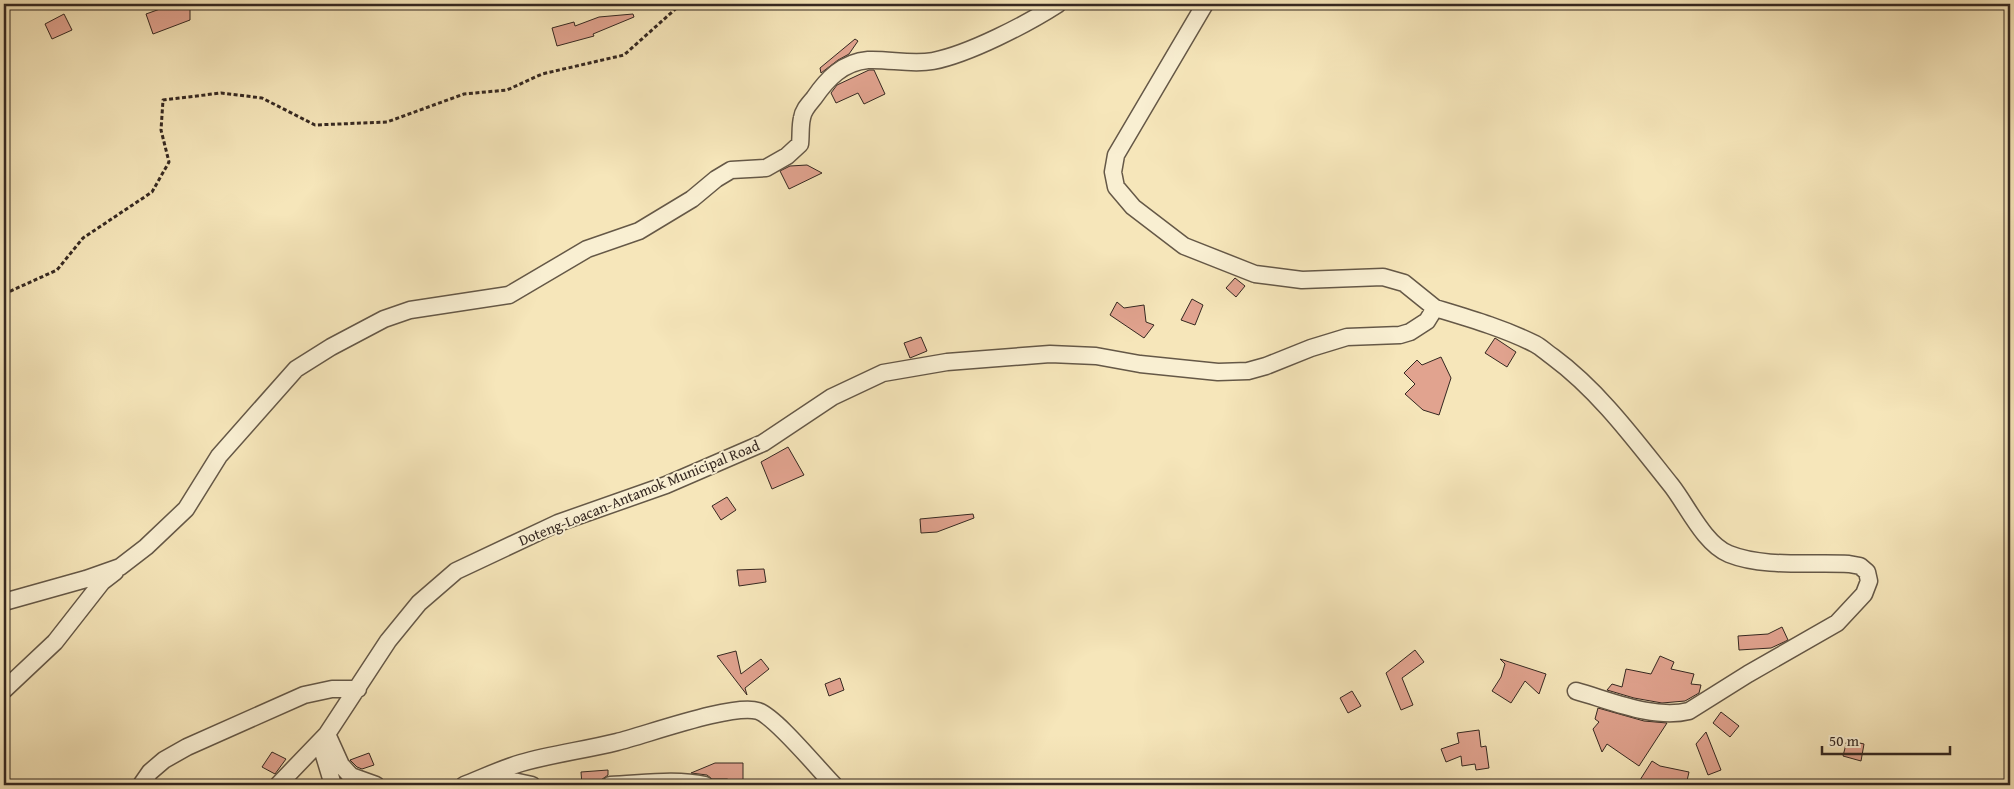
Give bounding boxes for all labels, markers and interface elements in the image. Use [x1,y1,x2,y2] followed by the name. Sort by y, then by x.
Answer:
[515,434,762,551] street label: Doteng-Loacan-Antamok Municipal Road
[1822,724,1949,756] scale bar
[1829,730,1860,751] text: 50 m

